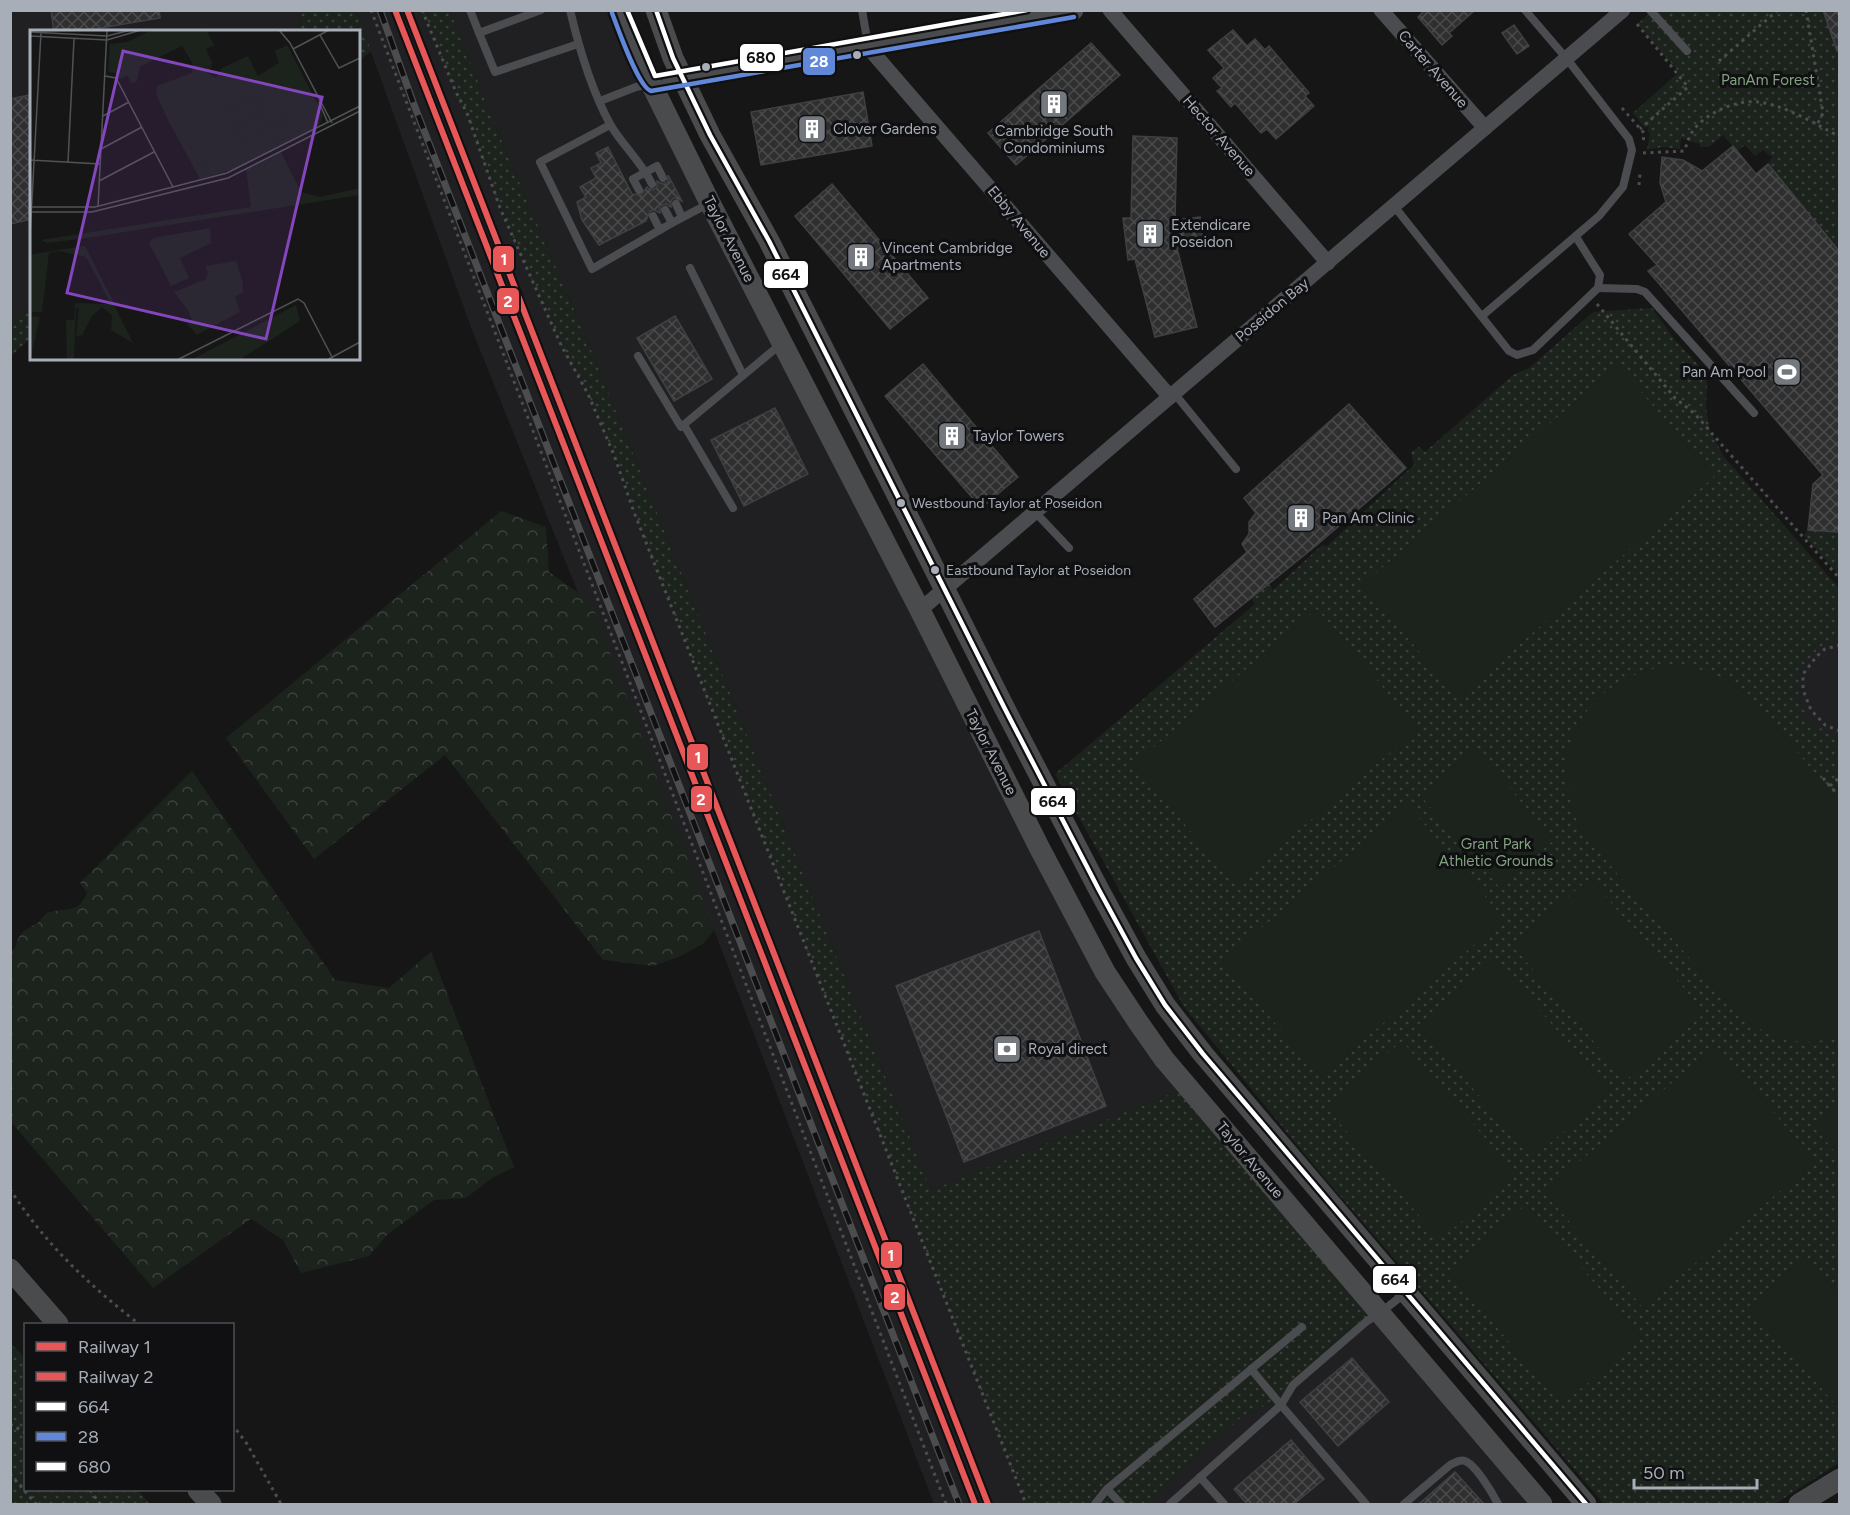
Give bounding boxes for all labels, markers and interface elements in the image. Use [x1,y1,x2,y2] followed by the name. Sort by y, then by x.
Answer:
[1394,27,1472,111] street label: Carter Avenue
[30,30,360,360] inset map
[739,43,784,72] line badge: 680
[802,47,836,76] line badge: 28
[746,48,776,67] text: 680
[851,49,863,61] unlabelled marker
[809,52,829,71] text: 28
[700,61,712,73] unlabelled marker
[1721,71,1815,89] park label: PanAm Forest
[1038,88,1070,120] building icon: Cambridge South Condominiums
[1179,92,1259,180] street label: Hector Avenue
[796,113,828,145] building icon: Clover Gardens
[833,120,937,138] place label: Clover Gardens
[995,122,1113,157] place label: Cambridge South Condominiums
[984,182,1054,262] street label: Ebby Avenue
[700,193,758,285] street label: Taylor Avenue
[1171,216,1251,251] place label: Extendicare Poseidon
[1134,218,1166,250] building icon: Extendicare Poseidon
[882,239,1013,274] place label: Vincent Cambridge Apartments
[845,241,877,273] building icon: Vincent Cambridge Apartments
[492,245,515,273] line badge: 1
[501,250,507,269] text: 1
[763,260,809,289] line badge: 664
[772,265,800,284] text: 664
[1232,274,1312,346] street label: Poseidon Bay
[496,287,520,315] line badge: 2
[503,292,513,311] text: 2
[1771,356,1803,388] sports icon: Pan Am Pool
[1682,363,1766,381] place label: Pan Am Pool
[936,420,968,452] building icon: Taylor Towers
[973,427,1064,445] place label: Taylor Towers
[912,495,1102,512] place label: Westbound Taylor at Poseidon
[895,497,907,509] marker: Westbound Taylor at Poseidon
[1285,502,1317,534] building icon: Pan Am Clinic
[1322,509,1414,527] place label: Pan Am Clinic
[946,562,1131,579] place label: Eastbound Taylor at Poseidon
[929,564,941,576] marker: Eastbound Taylor at Poseidon
[962,706,1020,798] street label: Taylor Avenue
[686,743,709,771] line badge: 1
[695,748,701,767] text: 1
[690,785,713,813] line badge: 2
[1030,787,1076,816] line badge: 664
[696,790,706,809] text: 2
[1039,792,1067,811] text: 664
[1439,835,1553,870] park label: Grant Park Athletic Grounds
[991,1033,1023,1065] bank icon: Royal direct
[1028,1040,1108,1058] place label: Royal direct
[1213,1118,1287,1202] street label: Taylor Avenue
[880,1241,903,1269] line badge: 1
[888,1246,894,1265] text: 1
[1372,1265,1417,1294] line badge: 664
[1381,1270,1409,1289] text: 664
[883,1283,906,1311] line badge: 2
[890,1288,900,1307] text: 2
[24,1323,234,1491] legend
[78,1336,151,1358] text: Railway 1
[78,1366,154,1388] text: Railway 2
[78,1396,110,1418] text: 664
[78,1426,99,1448] text: 28
[1634,1452,1757,1490] scale bar
[78,1456,111,1478] text: 680
[1643,1462,1685,1484] text: 50 m

